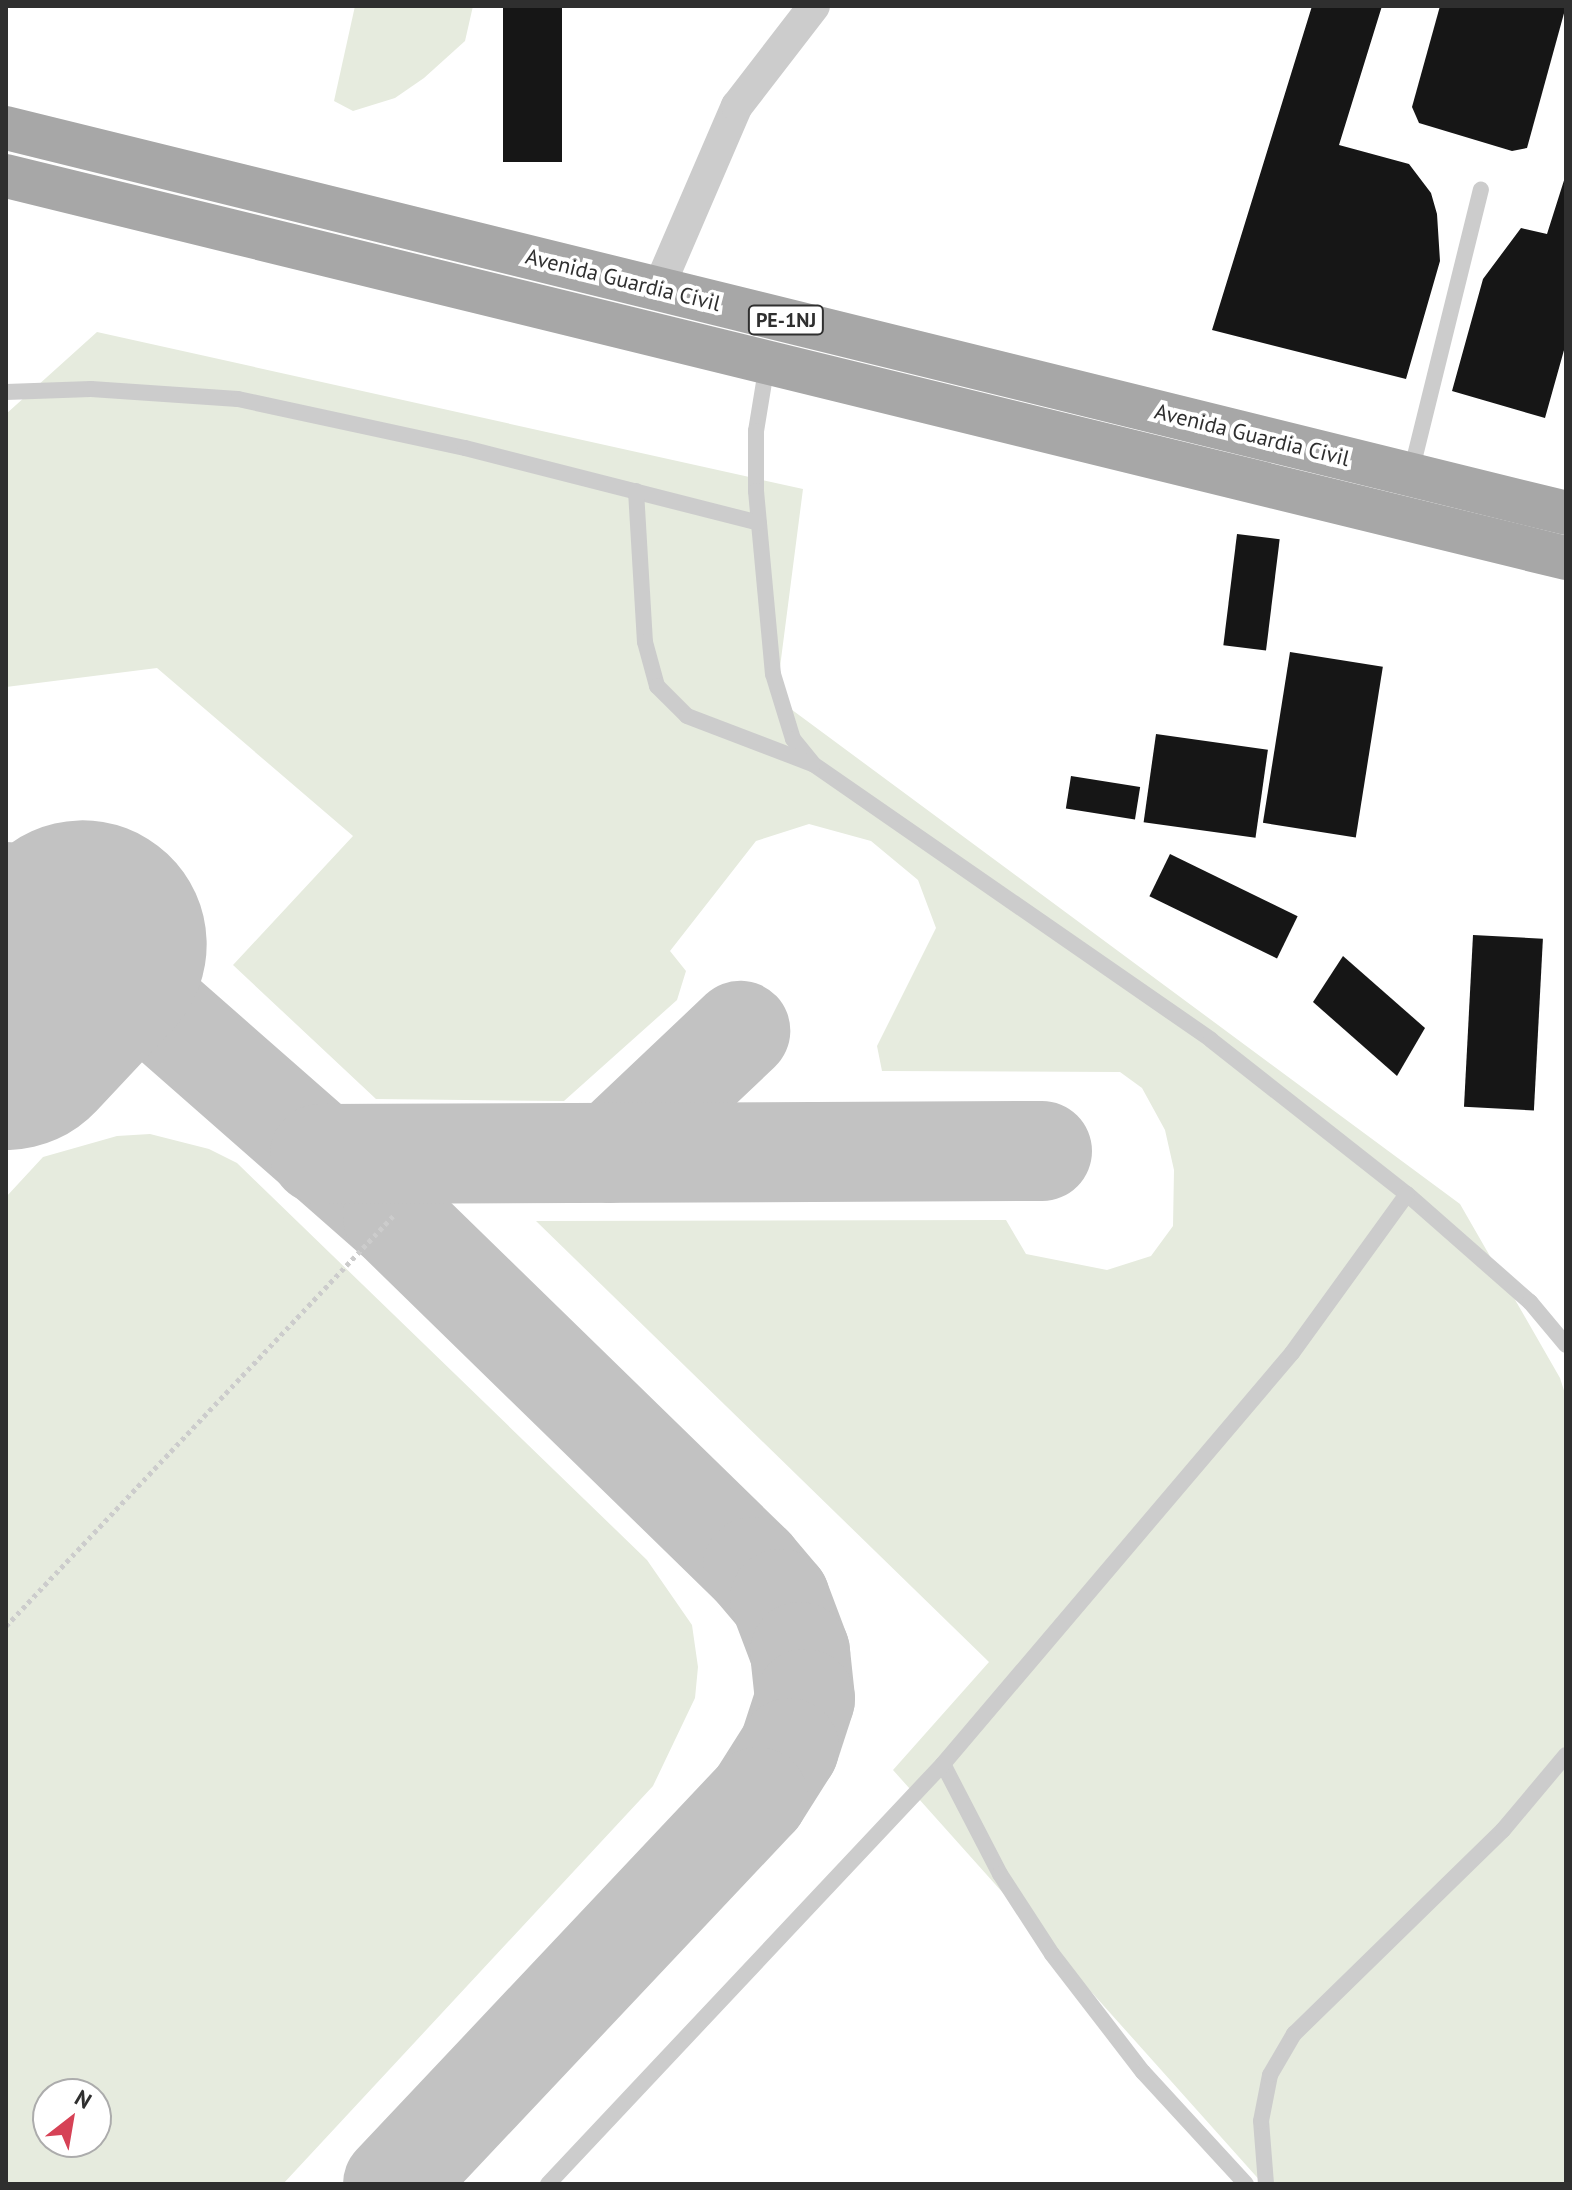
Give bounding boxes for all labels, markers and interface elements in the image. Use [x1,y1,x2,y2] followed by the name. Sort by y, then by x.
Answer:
[523,243,723,317] street label: Avenida Guardia Civil
[746,304,826,336] road number: PE-1NJ
[1152,398,1352,472] street label: Avenida Guardia Civil
[32,2078,112,2158] north arrow
[70,2083,97,2115] text: N

